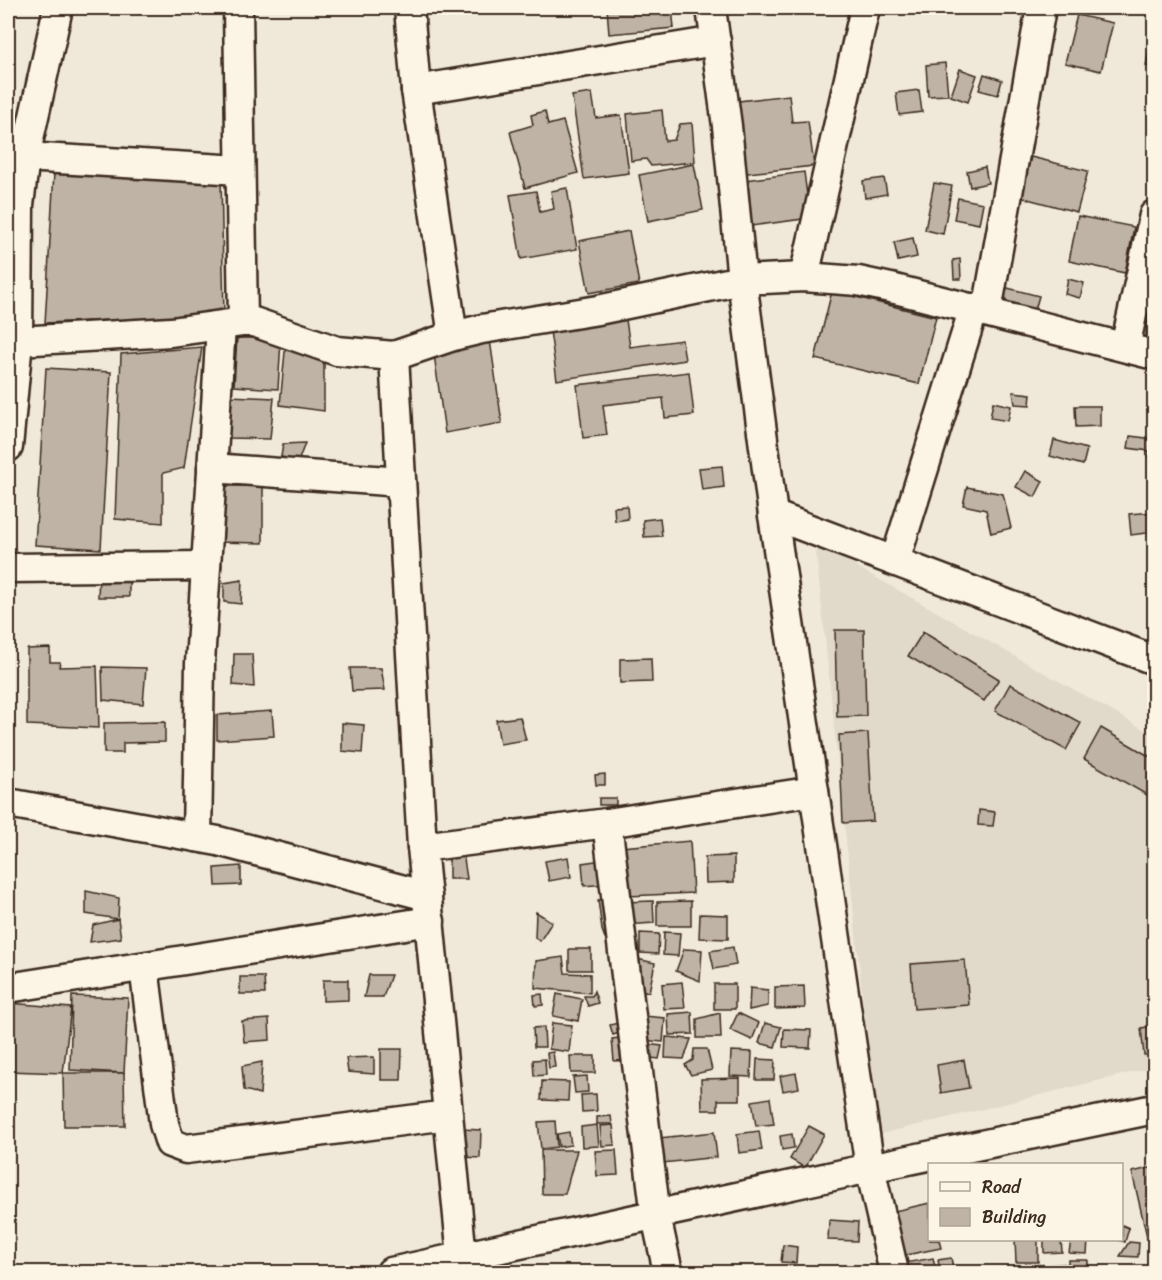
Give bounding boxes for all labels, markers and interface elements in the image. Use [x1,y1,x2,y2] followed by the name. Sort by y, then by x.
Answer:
[928,1163,1123,1241] legend
[982,1171,1022,1203] text: Road
[982,1201,1046,1233] text: Building

